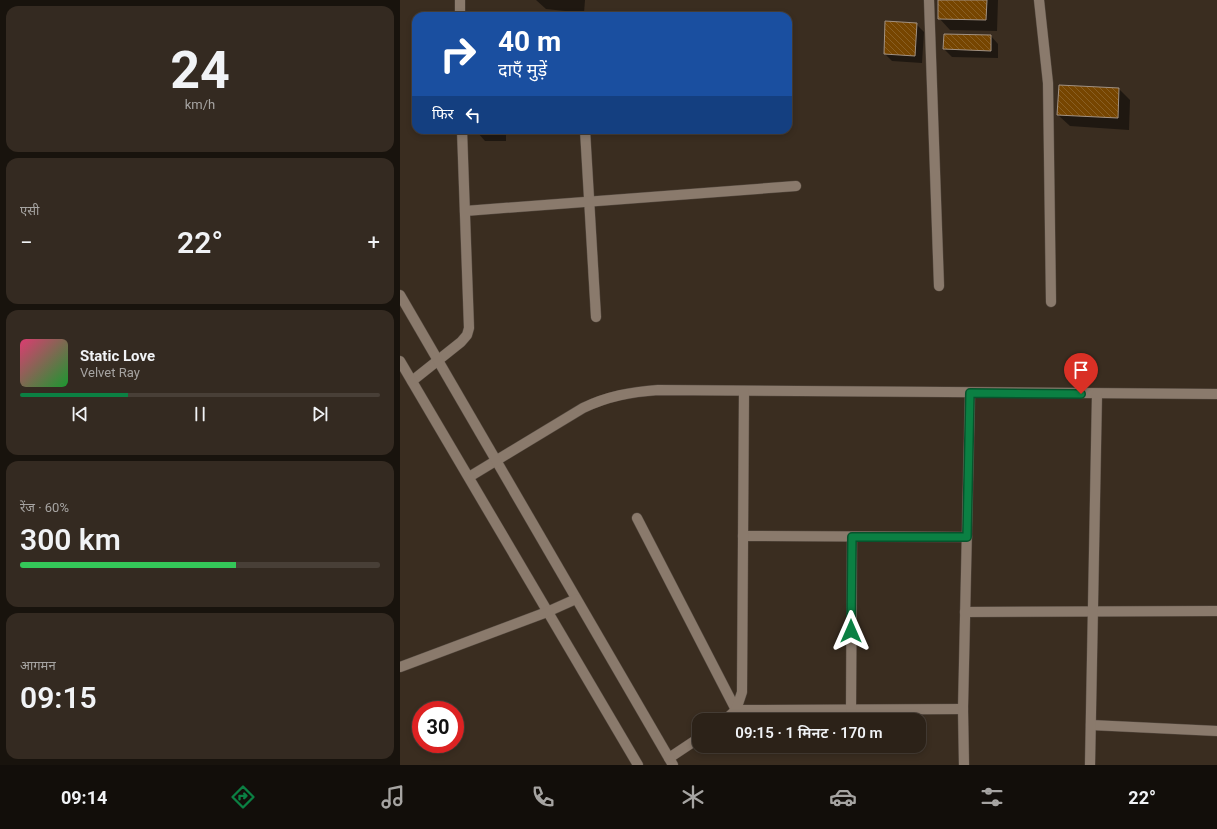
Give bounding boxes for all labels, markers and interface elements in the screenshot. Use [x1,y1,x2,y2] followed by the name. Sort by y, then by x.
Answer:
[498,25,561,58] text: 40 m
[432,28,484,80] icon: right
[170,40,230,101] text: 24
[498,59,547,80] text: दाएँ मुड़ें
[185,97,215,112] text: km/h
[462,104,484,126] icon: left
[432,105,454,123] text: फिर
[20,203,39,218] text: एसी
[177,225,223,260] text: 22°
[20,230,33,255] text: −
[368,230,380,255] text: +
[80,347,155,365] text: Static Love
[1064,353,1098,394] pin
[1070,359,1092,381] icon: arrive
[80,365,140,380] text: Velvet Ray
[69,403,91,425] icon: previous
[189,403,211,425] icon: pause
[309,403,331,425] icon: next
[20,500,69,515] text: रेंज · 60%
[20,522,121,557] text: 300 km
[830,610,872,652] position arrow
[20,658,56,673] text: आगमन
[20,680,97,715] text: 09:15
[412,701,464,753] speed limit sign: 30
[735,724,883,742] text: 09:15 · 1 मिनट · 170 m
[229,783,257,811] icon: directions
[379,783,407,811] icon: music
[529,783,557,811] icon: phone
[679,783,707,811] icon: climate
[829,783,857,811] icon: car
[978,783,1006,811] icon: filters
[61,787,107,808] text: 09:14
[1128,787,1156,808] text: 22°

